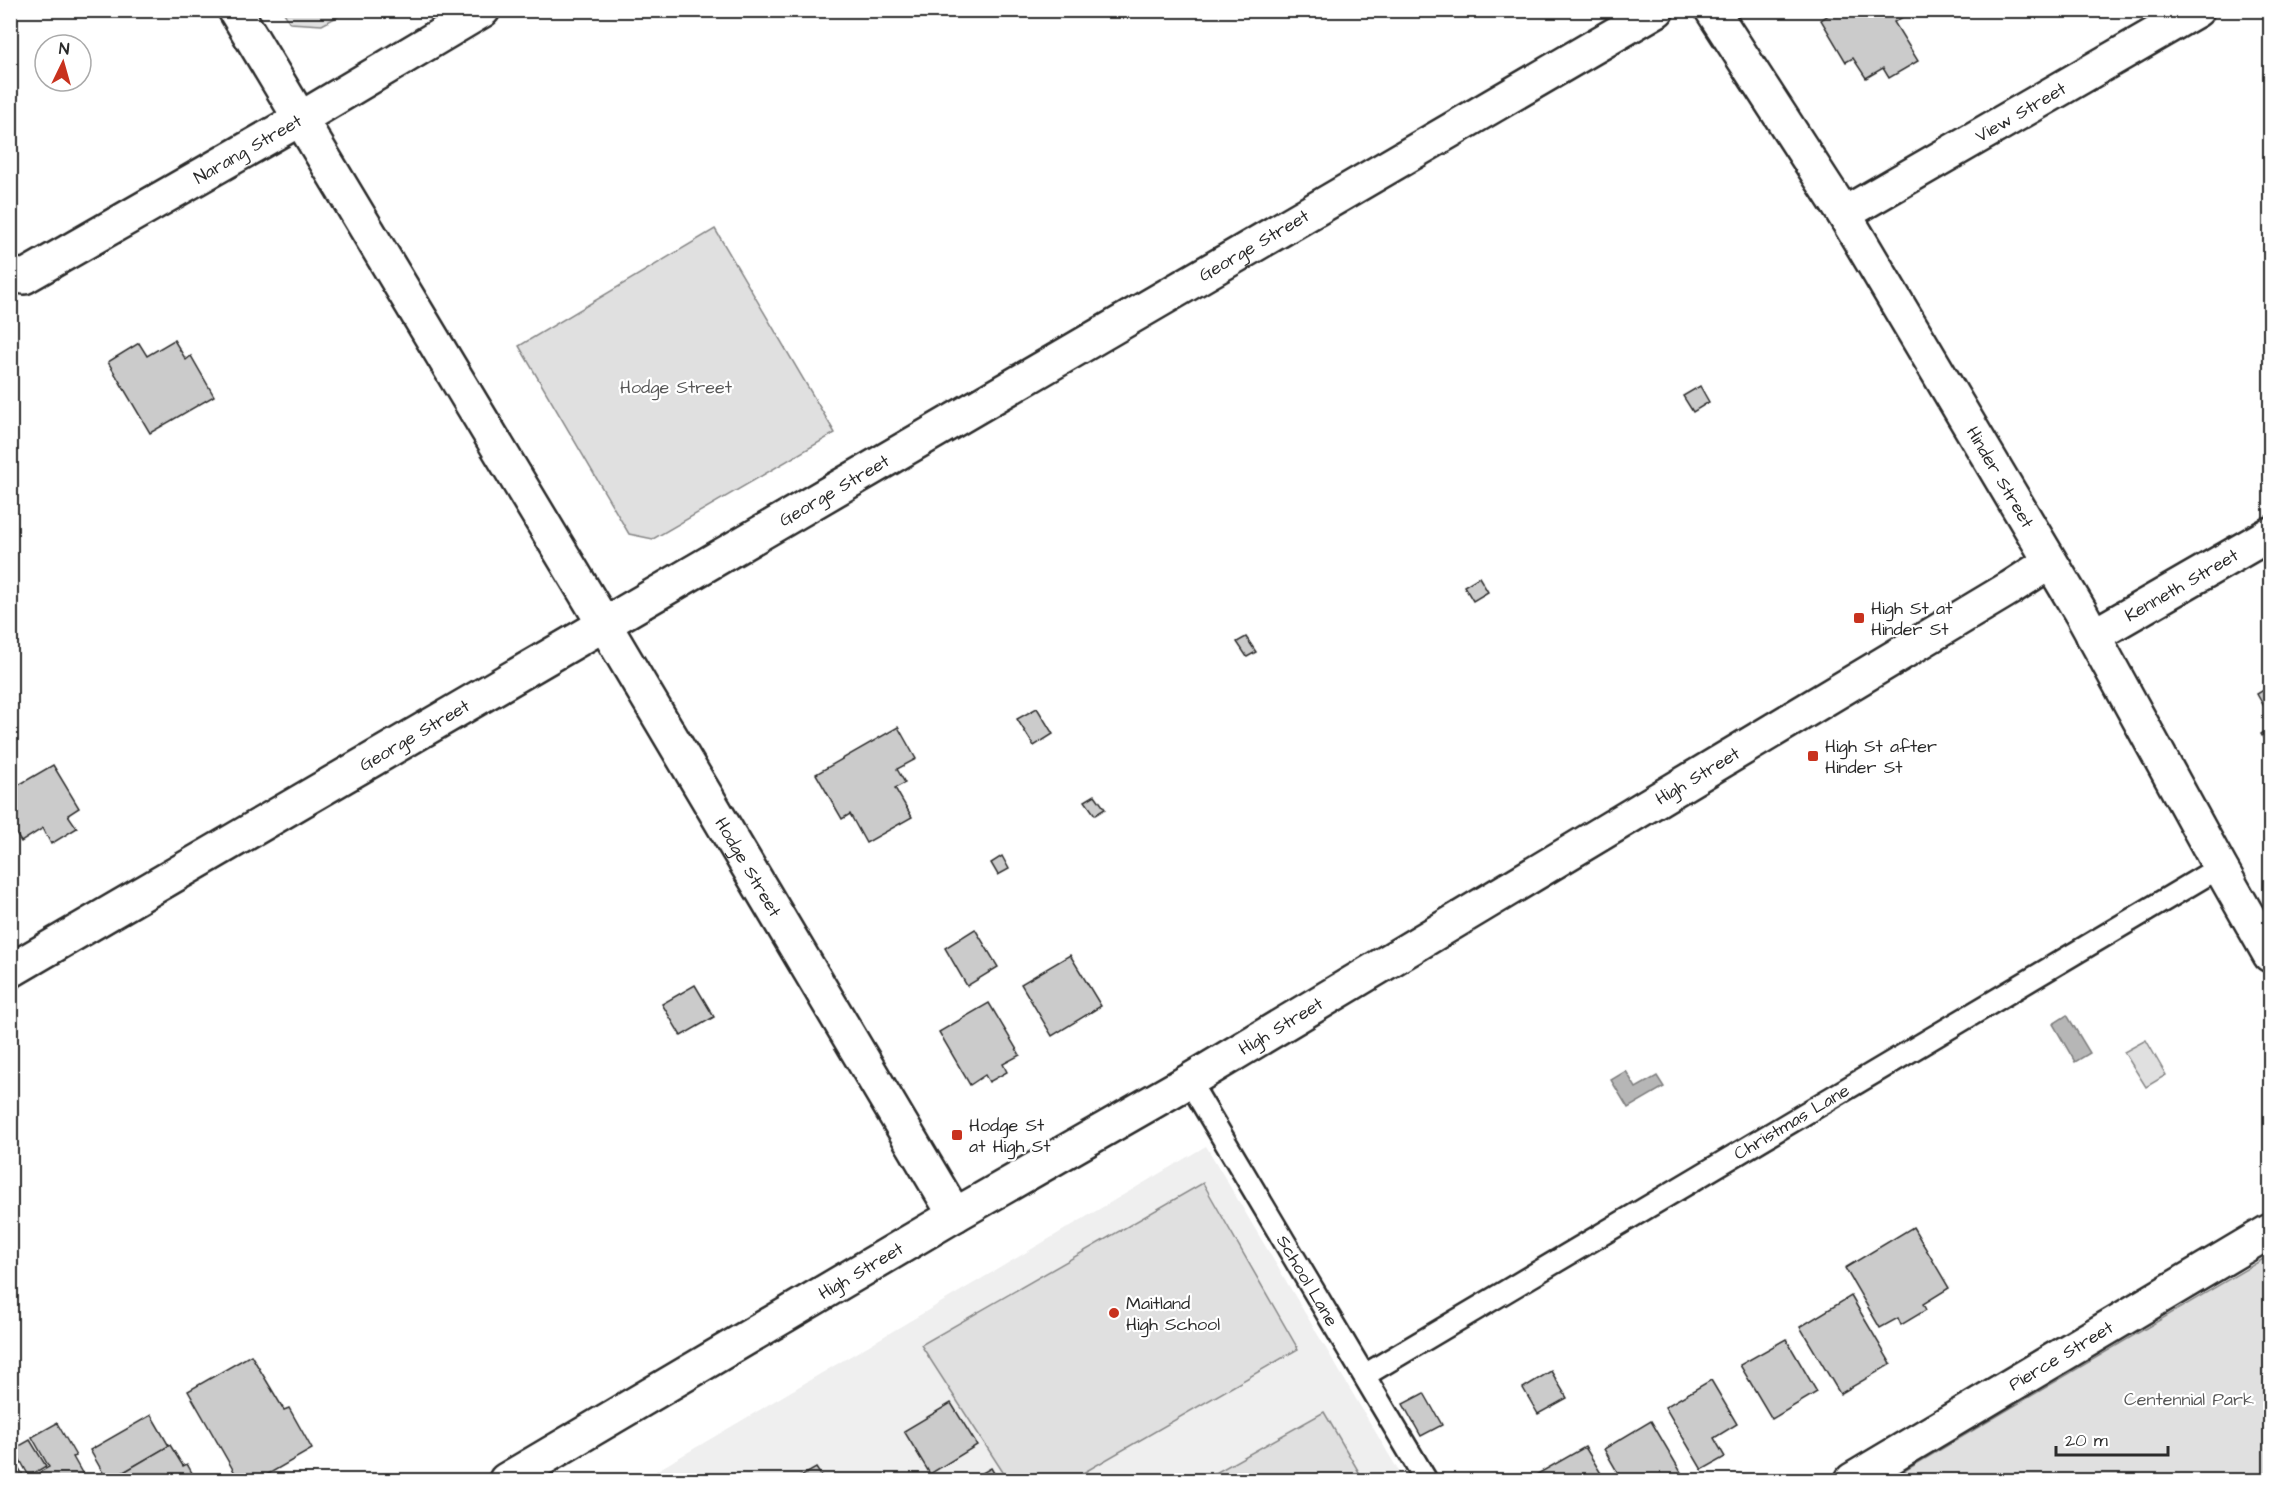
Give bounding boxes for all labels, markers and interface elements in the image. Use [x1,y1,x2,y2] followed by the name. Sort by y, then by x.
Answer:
[33,33,93,93] north arrow
[58,38,70,60] text: N
[1971,76,2072,148] street label: View Street
[189,108,307,190] street label: Narang Street
[1194,203,1315,288] street label: George Street
[620,375,733,401] park label: Hodge Street
[1960,422,2040,534] street label: Hinder Street
[774,448,895,533] street label: George Street
[2120,543,2244,628] street label: Kenneth Street
[1871,596,1953,642] place label: High St at Hinder St
[1852,611,1866,625] marker: High St at Hinder St
[355,693,475,778] street label: George Street
[1825,734,1937,780] place label: High St after Hinder St
[1651,741,1745,811] street label: High Street
[1806,749,1820,763] marker: High St after Hinder St
[709,813,788,922] street label: Hodge Street
[1234,991,1329,1061] street label: High Street
[1729,1078,1854,1166] street label: Christmas Lane
[969,1113,1051,1160] place label: Hodge St at High St
[950,1128,964,1142] marker: Hodge St at High St
[1270,1230,1344,1331] street label: School Lane
[814,1236,909,1306] street label: High Street
[1126,1291,1220,1338] place label: Maitland High School
[1107,1306,1121,1320] marker: Maitland High School
[2004,1315,2119,1397] street label: Pierce Street
[2124,1387,2254,1412] park label: Centennial Park
[2056,1419,2168,1457] scale bar
[2065,1428,2108,1453] text: 20 m

